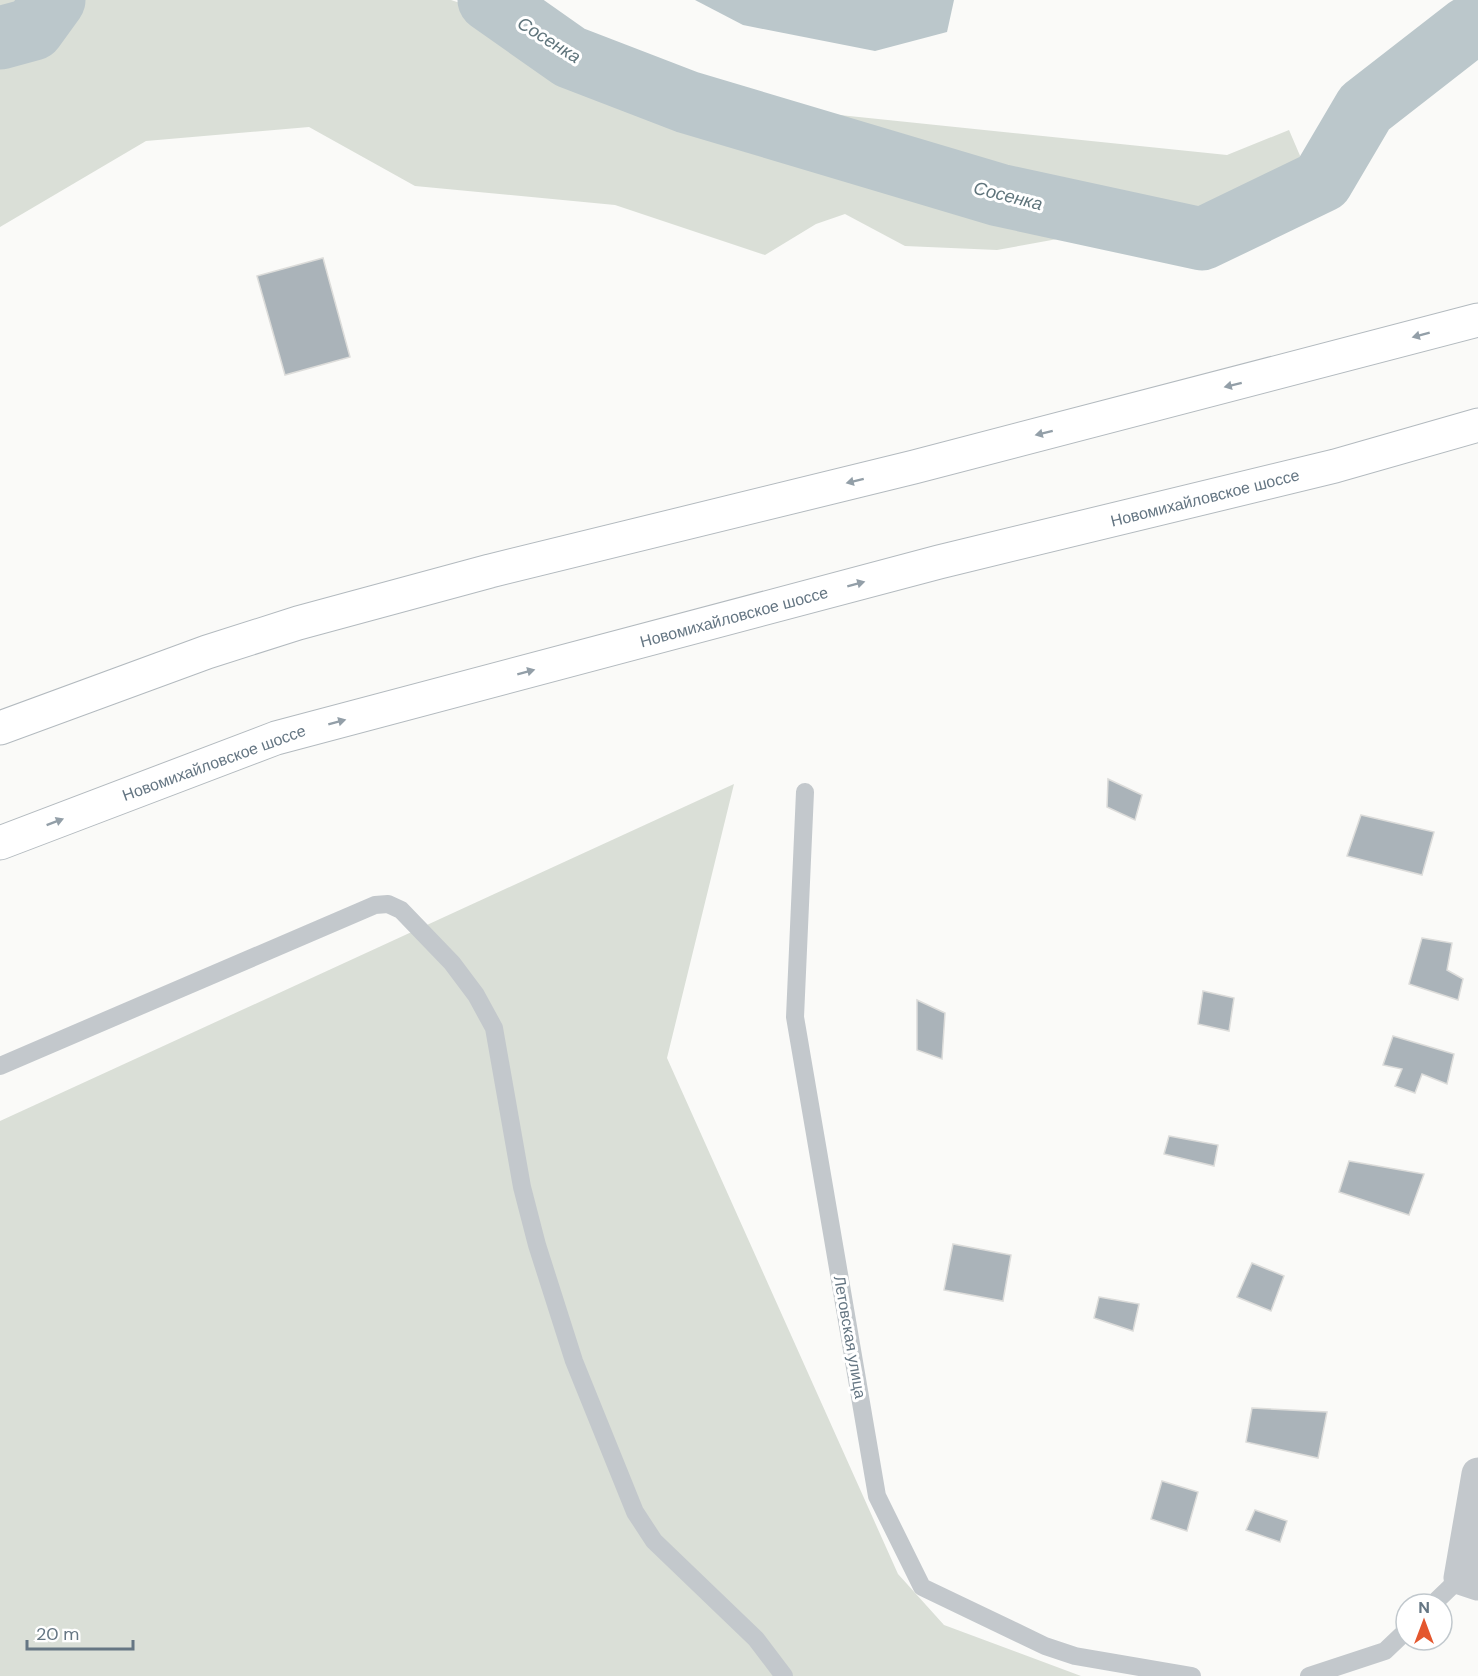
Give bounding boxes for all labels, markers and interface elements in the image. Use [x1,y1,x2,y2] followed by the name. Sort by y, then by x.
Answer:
[513,11,585,69] water label: Сосенка
[971,176,1045,216] water label: Сосенка
[1412,331,1431,341] one-way arrow
[1224,380,1242,390] one-way arrow
[1035,429,1053,439] one-way arrow
[1108,464,1302,532] street label: Новомихайловское шоссе
[846,477,864,487] one-way arrow
[847,579,865,588] one-way arrow
[638,582,830,652] street label: Новомихайловское шоссе
[516,666,535,676] one-way arrow
[328,716,346,726] one-way arrow
[119,720,309,806] street label: Новомихайловское шоссе
[46,817,64,827] one-way arrow
[829,1274,871,1400] street label: Летовская улица
[1394,1592,1454,1652] north arrow
[1418,1597,1430,1618] text: N
[27,1613,134,1651] scale bar
[36,1622,79,1646] text: 20 m

